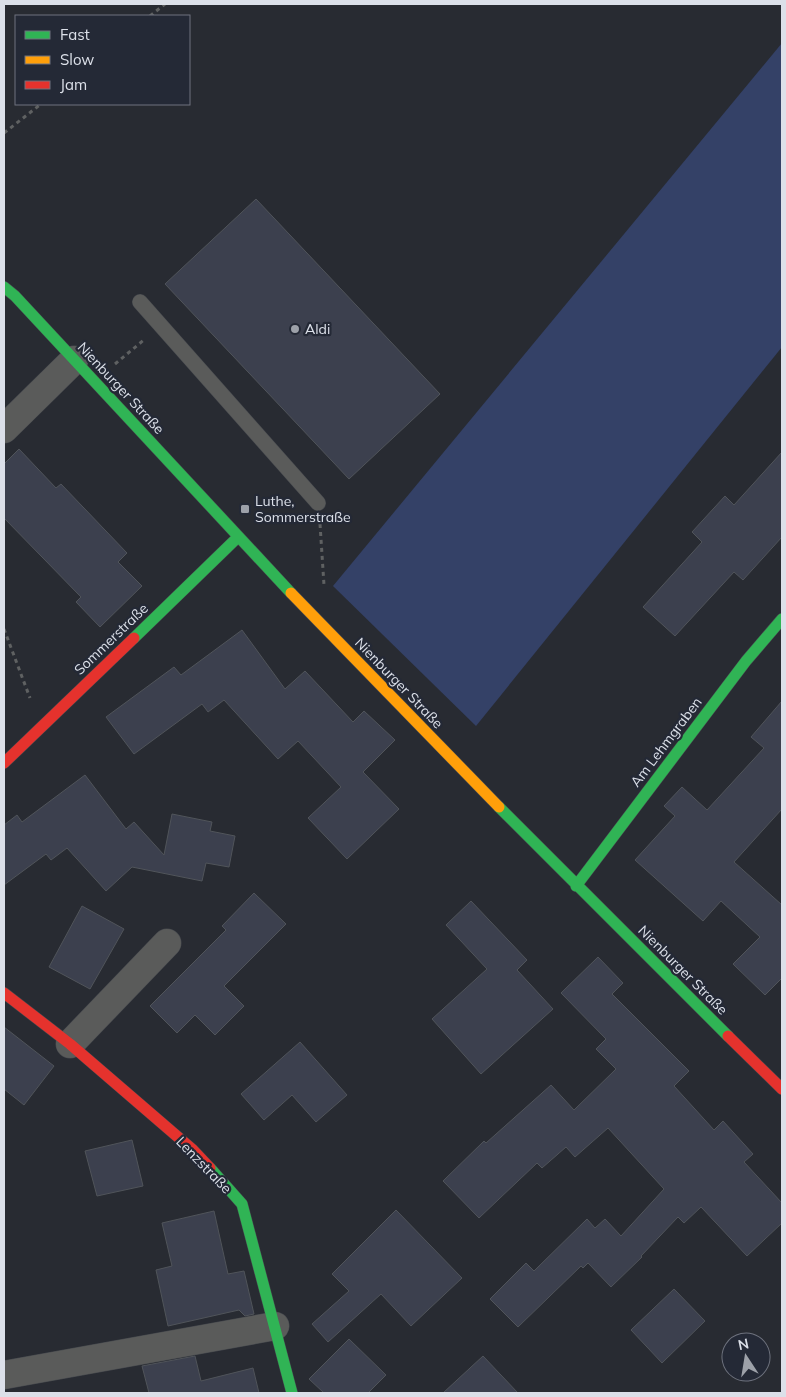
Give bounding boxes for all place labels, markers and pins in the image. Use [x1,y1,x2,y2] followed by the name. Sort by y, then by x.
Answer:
[305,320,330,338] place label: Aldi
[289,323,301,335] marker: Aldi
[255,492,351,526] place label: Luthe, Sommerstraße
[239,503,251,515] marker: Luthe, Sommerstraße

